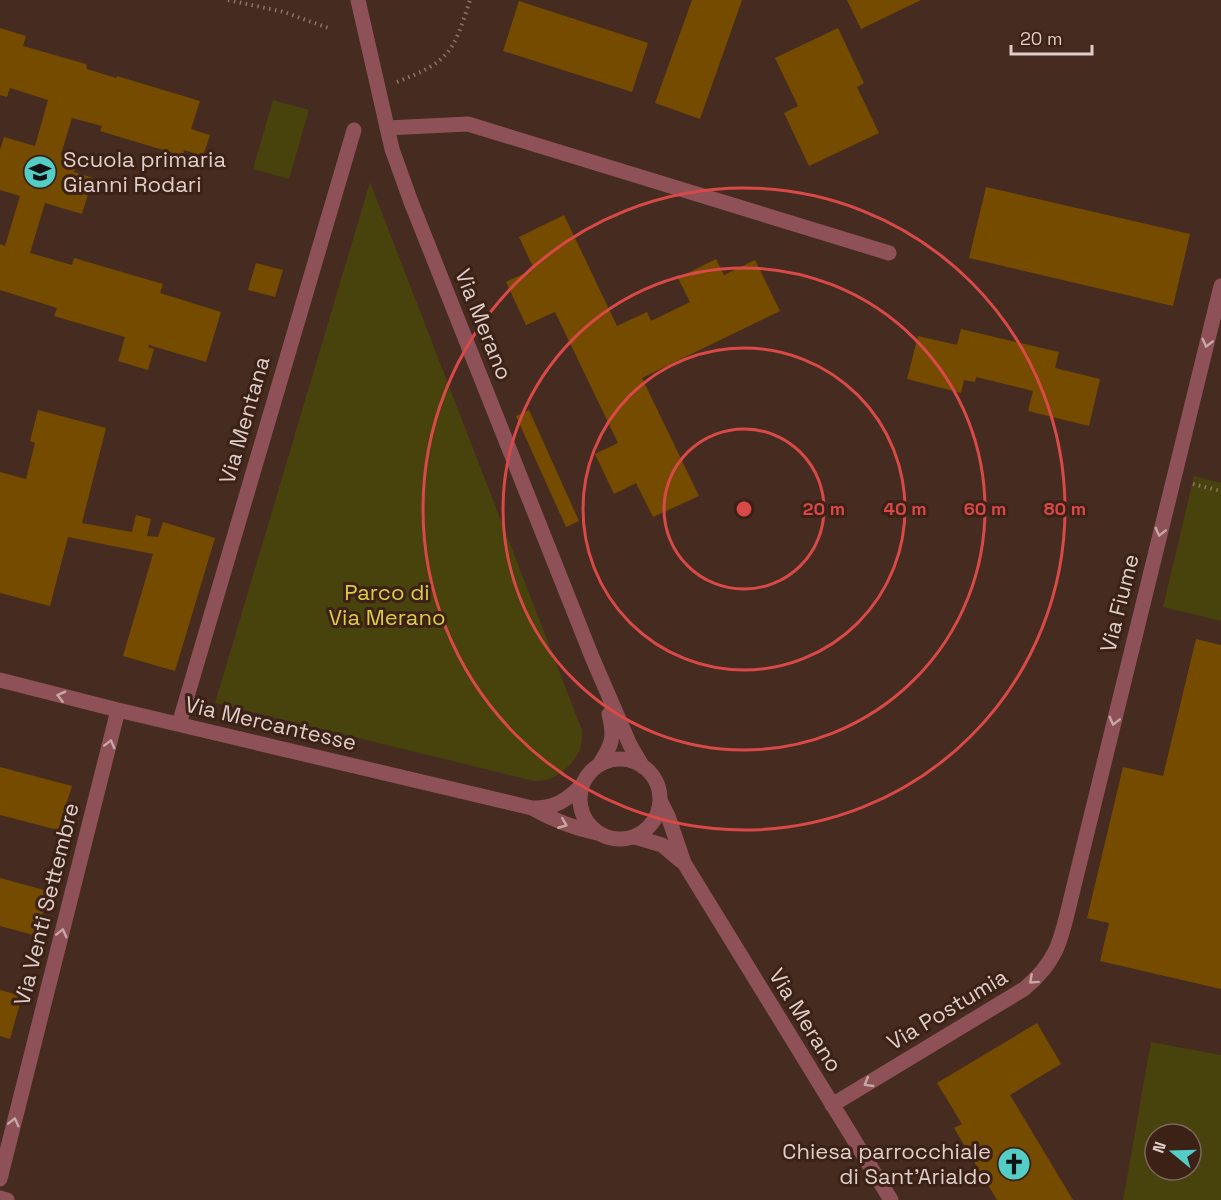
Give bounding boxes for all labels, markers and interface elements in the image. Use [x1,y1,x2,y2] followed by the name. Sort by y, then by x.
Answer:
[1011,18,1092,56] scale bar
[1020,27,1063,50] text: 20 m
[63,145,227,198] place label: Scuola primaria Gianni Rodari
[22,154,58,190] school or university icon: Scuola primaria Gianni Rodari
[449,265,519,383] street label: Via Merano
[1202,338,1215,348] one-way arrow
[212,353,276,487] street label: Via Mentana
[803,497,845,520] text: 20 m
[883,497,927,520] text: 40 m
[964,497,1006,520] text: 60 m
[1044,497,1086,520] text: 80 m
[734,499,754,519] centre of rings
[1154,527,1167,537] one-way arrow
[1093,551,1145,655] street label: Via Fiume
[328,578,446,631] park label: Parco di Via Merano
[57,690,67,703] one-way arrow
[182,690,360,756] street label: Via Mercantesse
[1108,716,1121,726] one-way arrow
[102,739,115,749] one-way arrow
[7,800,85,1008] street label: Via Venti Settembre
[557,816,568,829] one-way arrow
[55,928,67,939] one-way arrow
[882,962,1013,1056] street label: Via Postumia
[763,963,849,1077] street label: Via Merano
[1030,973,1040,984] one-way arrow
[864,1076,874,1088] one-way arrow
[7,1117,20,1127] one-way arrow
[1143,1122,1203,1182] north arrow
[782,1137,991,1190] place label: Chiesa parrocchiale di Sant'Arialdo
[1148,1139,1171,1156] text: N
[996,1146,1032,1182] church icon: Chiesa parrocchiale di Sant'Arialdo

